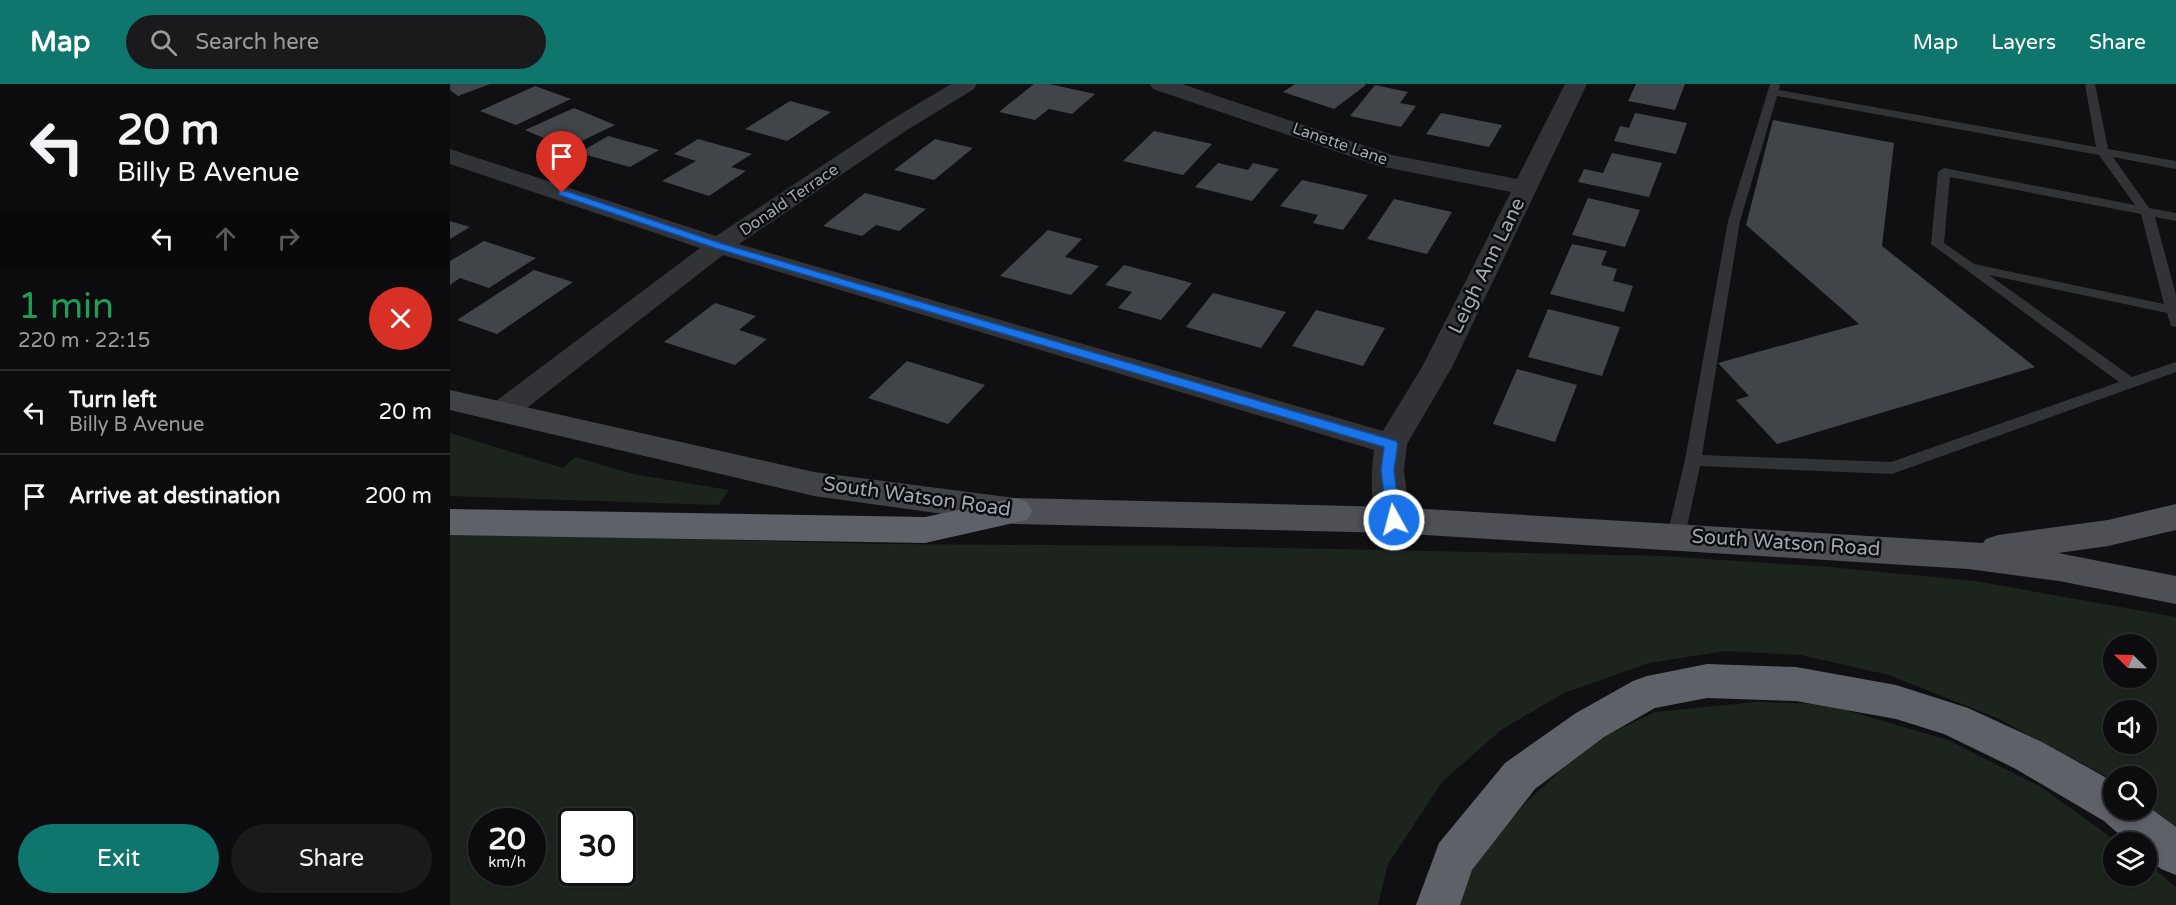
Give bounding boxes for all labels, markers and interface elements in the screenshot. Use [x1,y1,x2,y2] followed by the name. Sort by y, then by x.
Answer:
[126,15,546,69] search box
[30,25,90,59] text: Map
[147,26,180,59] icon: search
[195,29,319,55] text: Search here
[1913,30,1958,55] text: Map
[1991,30,2056,55] text: Layers
[2089,30,2146,55] text: Share
[117,105,219,156] text: 20 m
[18,108,96,186] icon: left
[1290,118,1390,170] street label: Lanette Lane
[536,131,587,193] pin
[545,140,578,173] icon: arrive
[117,156,300,189] text: Billy B Avenue
[736,160,842,240] street label: Donald Terrace
[1444,194,1530,338] street label: Leigh Ann Lane
[146,222,179,255] icon: left
[209,222,242,255] icon: ahead
[272,222,305,255] icon: right
[18,285,114,328] text: 1 min
[369,287,432,350] button: close
[18,329,150,353] text: 220 m · 22:15
[69,387,157,413] text: Turn left
[18,396,51,429] icon: left
[378,399,432,425] text: 20 m
[69,413,204,437] text: Billy B Avenue
[822,472,1012,522] street label: South Watson Road
[18,480,51,513] icon: arrive
[69,483,280,509] text: Arrive at destination
[365,483,432,509] text: 200 m
[1362,488,1426,552] position arrow
[1691,524,1881,562] street label: South Watson Road
[2103,634,2157,688] north arrow
[2103,634,2157,886] map controls
[2103,700,2157,754] button: sound
[2103,766,2157,820] button: search
[558,808,636,886] speed limit sign: 30
[488,821,526,858] text: 20
[18,824,219,893] button: Exit
[231,824,432,893] button: Share
[2103,832,2157,886] button: layers
[488,853,526,871] text: km/h

